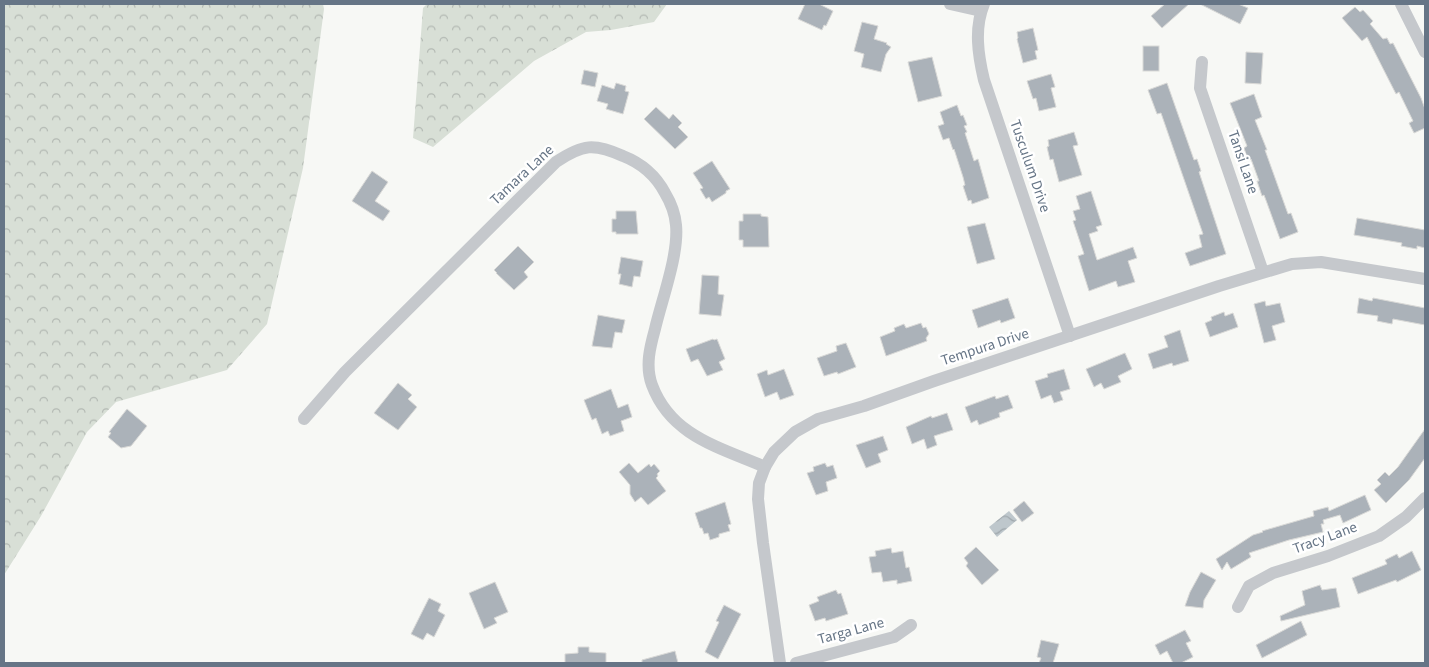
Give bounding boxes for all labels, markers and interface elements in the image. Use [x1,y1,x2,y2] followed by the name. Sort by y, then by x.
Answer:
[1004,117,1056,215] street label: Tusculum Drive
[1222,127,1264,197] street label: Tansi Lane
[485,140,559,210] street label: Tamara Lane
[938,323,1032,371] street label: Tempura Drive
[1290,517,1360,559] street label: Tracy Lane
[815,612,887,650] street label: Targa Lane

